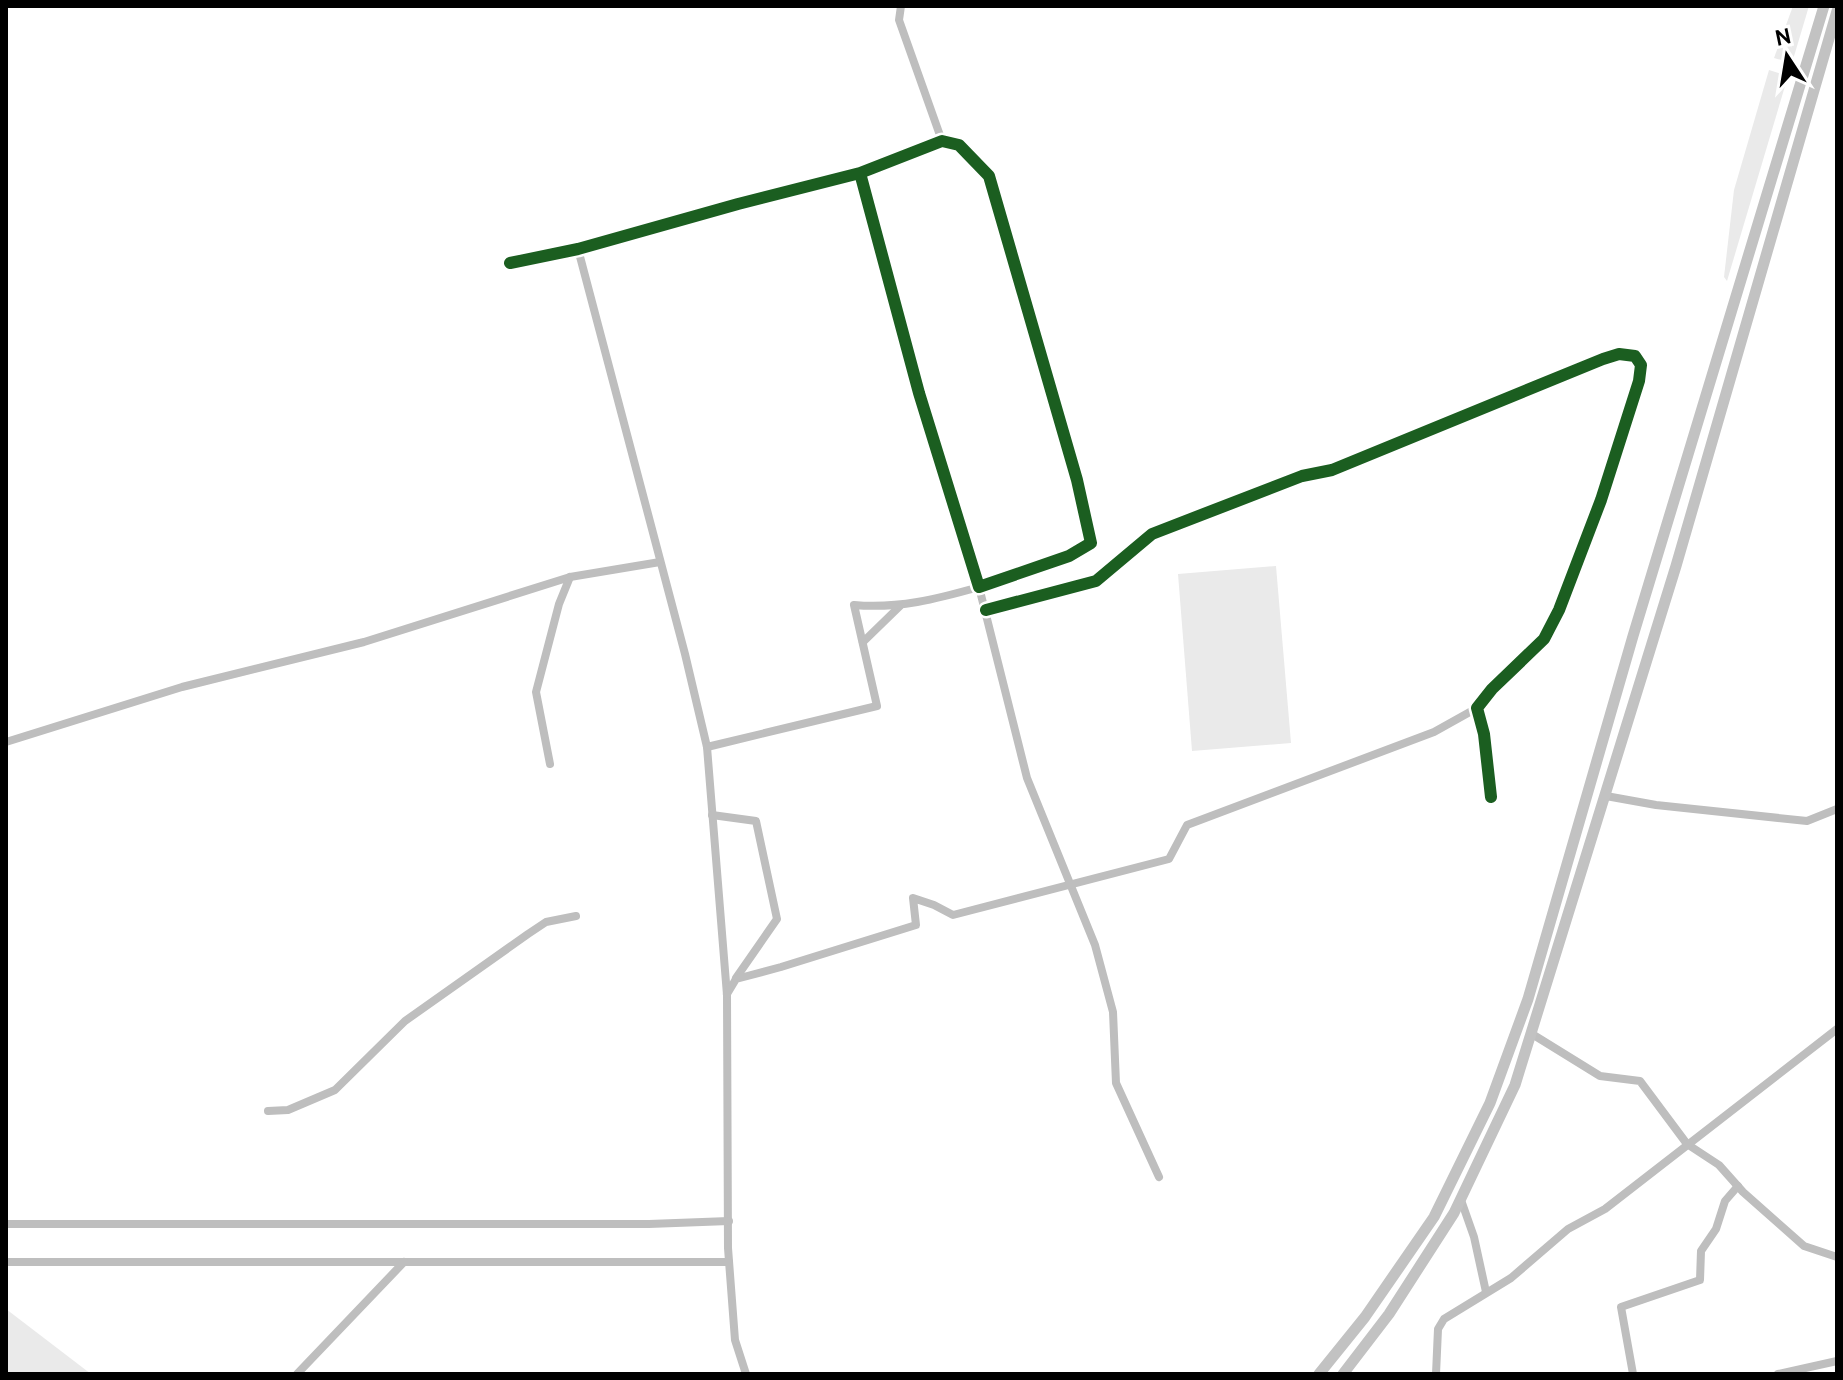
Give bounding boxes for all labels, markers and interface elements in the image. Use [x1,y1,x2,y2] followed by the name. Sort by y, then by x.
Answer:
[1747,16,1827,96] north arrow
[1773,22,1793,52] text: N

